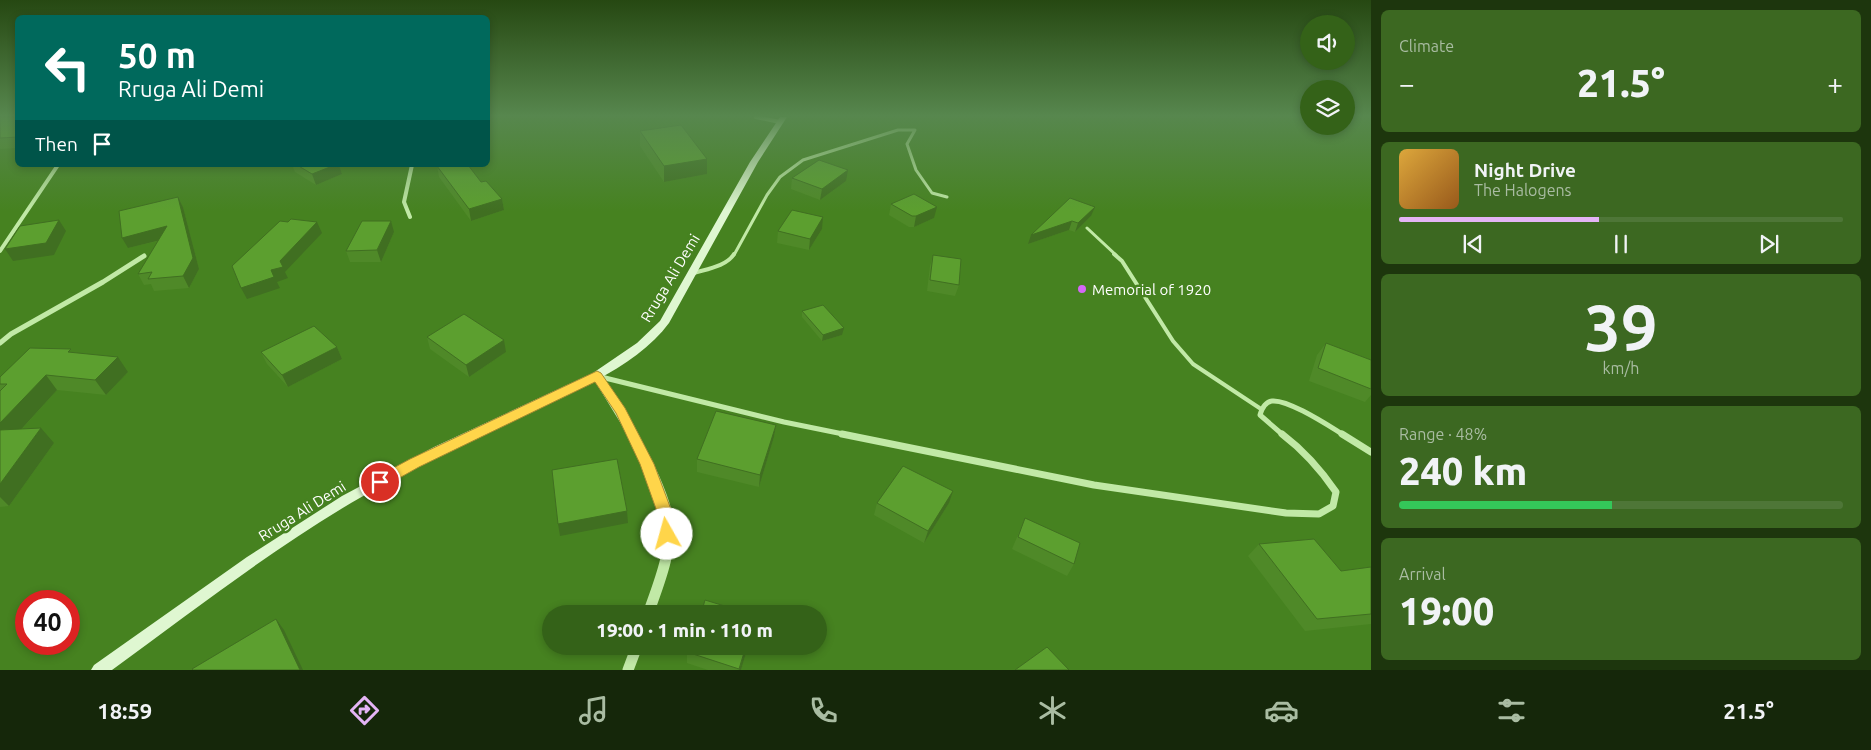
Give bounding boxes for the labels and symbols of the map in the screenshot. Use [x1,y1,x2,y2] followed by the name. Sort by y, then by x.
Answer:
[637,231,703,325] street label: Rruga Ali Demi
[1092,281,1211,298] place label: Memorial of 1920
[1076,283,1088,295] marker: Memorial of 1920
[359,461,401,503] pin
[255,477,349,545] street label: Rruga Ali Demi
[640,507,692,559] position arrow
[15,590,80,655] speed limit sign: 40

